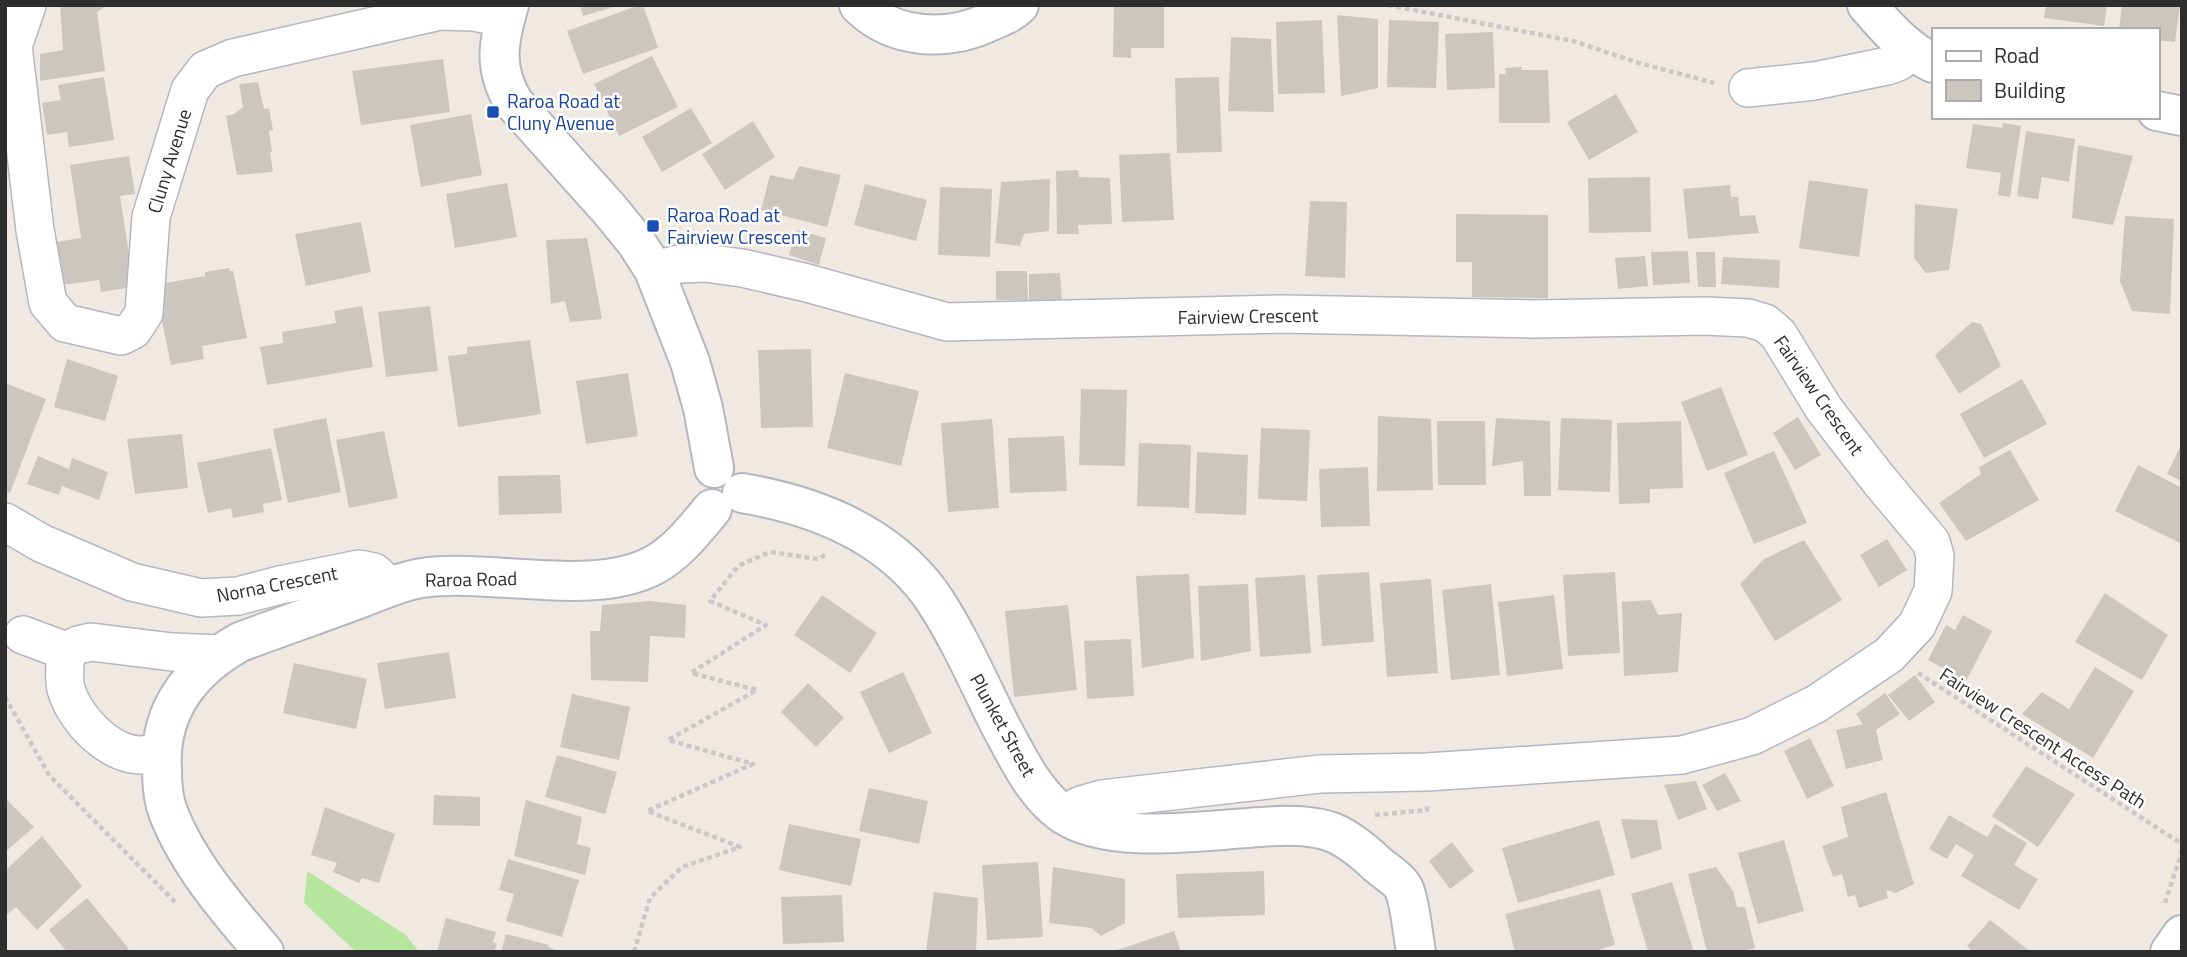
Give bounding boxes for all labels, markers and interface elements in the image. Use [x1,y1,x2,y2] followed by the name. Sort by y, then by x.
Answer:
[1932,28,2159,119] legend
[1994,39,2039,71] text: Road
[1994,74,2066,106] text: Building
[507,86,620,137] place label: Raroa Road at Cluny Avenue
[485,104,501,120] marker: Raroa Road at Cluny Avenue
[139,105,198,217] street label: Cluny Avenue
[667,200,808,251] place label: Raroa Road at Fairview Crescent
[645,218,661,234] marker: Raroa Road at Fairview Crescent
[1177,300,1319,331] street label: Fairview Crescent
[1767,329,1872,461] street label: Fairview Crescent
[214,557,340,609] street label: Norna Crescent
[425,563,517,594] street label: Raroa Road
[1934,660,2152,816] street label: Fairview Crescent Access Path
[963,668,1044,782] street label: Plunket Street

